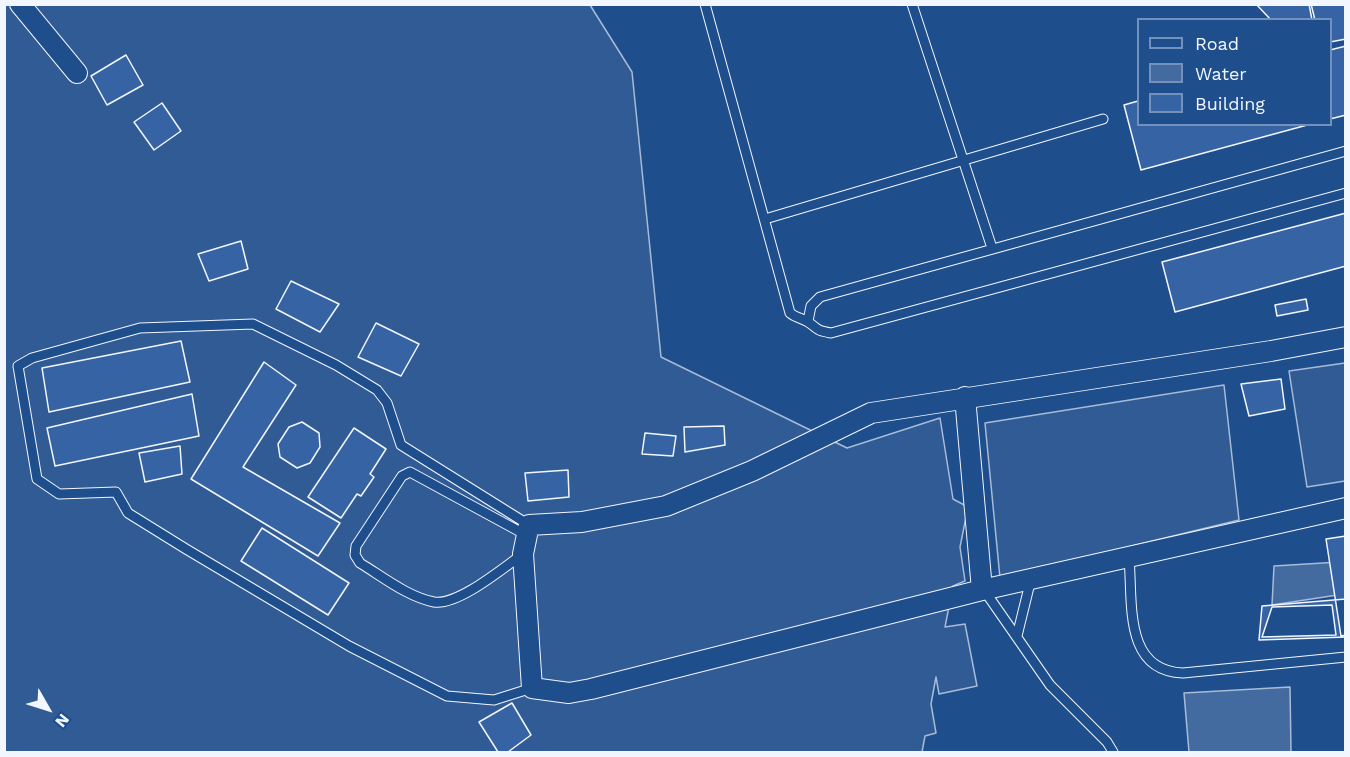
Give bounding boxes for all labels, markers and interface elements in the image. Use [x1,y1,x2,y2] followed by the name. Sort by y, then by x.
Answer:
[1137,18,1332,126] legend
[1195,33,1239,54] text: Road
[1195,63,1247,84] text: Water
[1195,93,1265,114] text: Building
[18,679,78,739] north arrow
[51,710,73,731] text: N

